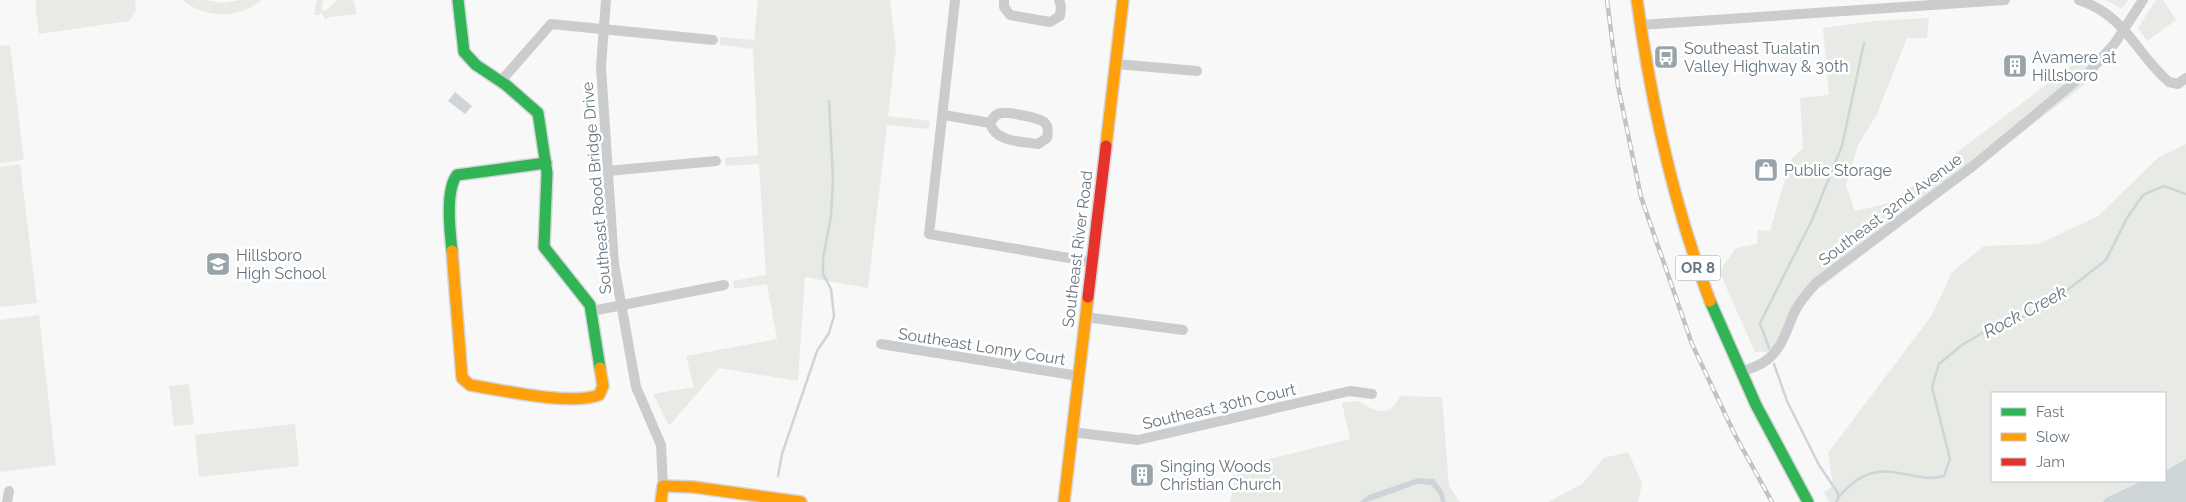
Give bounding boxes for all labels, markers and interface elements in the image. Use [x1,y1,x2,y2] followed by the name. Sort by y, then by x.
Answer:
[1684,39,1849,76] place label: Southeast Tualatin Valley Highway & 30th
[1653,44,1679,70] bus stop icon: Southeast Tualatin Valley Highway & 30th
[2032,48,2117,85] place label: Avamere at Hillsboro
[2002,53,2028,79] building icon: Avamere at Hillsboro
[578,81,615,295] street label: Southeast Rood Bridge Drive
[1815,149,1966,270] street label: Southeast 32nd Avenue
[1753,157,1779,183] shop icon: Public Storage
[1784,161,1892,180] place label: Public Storage
[1058,170,1097,329] street label: Southeast River Road
[236,246,326,283] place label: Hillsboro High School
[205,251,231,277] school or university icon: Hillsboro High School
[1676,256,1720,280] road number: OR 8
[1979,281,2070,342] water label: Rock Creek
[897,324,1068,369] street label: Southeast Lonny Court
[1141,379,1298,433] street label: Southeast 30th Court
[1991,392,2166,482] legend
[2036,403,2064,421] text: Fast
[2036,428,2070,446] text: Slow
[2036,453,2065,471] text: Jam
[1160,457,1281,494] place label: Singing Woods Christian Church
[1129,462,1155,488] building icon: Singing Woods Christian Church

